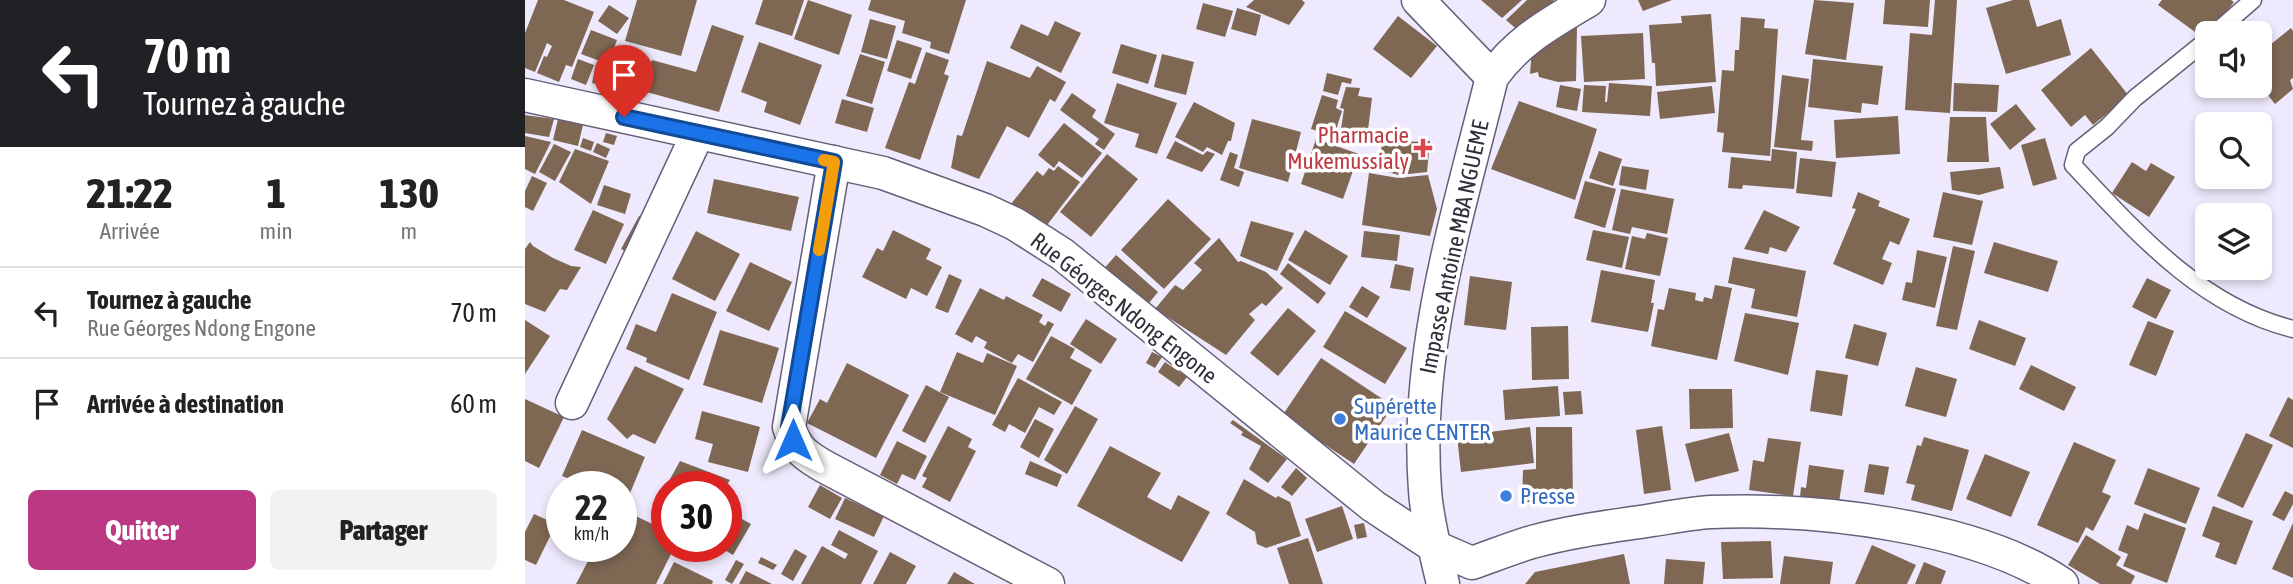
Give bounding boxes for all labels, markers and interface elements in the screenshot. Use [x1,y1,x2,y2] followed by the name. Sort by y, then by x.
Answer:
[2195,21,2272,280] map controls
[2195,21,2272,98] button: sound
[143,27,231,83] text: 70 m
[28,28,119,119] icon: left
[594,45,654,117] pin
[605,56,643,94] icon: arrive
[143,85,346,122] text: Tournez à gauche
[2195,112,2272,189] button: search
[1414,118,1494,376] street label: Impasse Antoine MBA NGUEME
[1287,122,1409,174] place label: Pharmacie Mukemussialy
[1415,140,1431,156] marker: Pharmacie Mukemussialy
[87,169,173,217] text: 21:22
[266,169,286,217] text: 1
[379,169,438,217] text: 130
[2195,203,2272,280] button: layers
[100,218,160,244] text: Arrivée
[260,218,293,244] text: min
[401,218,417,244] text: m
[1026,227,1222,389] street label: Rue Géorges Ndong Engone
[87,285,252,315] text: Tournez à gauche
[28,294,66,332] icon: left
[450,298,497,328] text: 70 m
[87,315,316,341] text: Rue Géorges Ndong Engone
[28,385,66,423] icon: arrive
[87,389,284,419] text: Arrivée à destination
[450,389,497,419] text: 60 m
[1354,393,1491,445] place label: Supérette Maurice CENTER
[756,403,830,477] position arrow
[1332,411,1348,427] marker: Supérette Maurice CENTER
[651,471,742,562] speed limit sign: 30
[1520,483,1575,509] place label: Presse
[575,487,608,527] text: 22
[1498,488,1514,504] marker: Presse
[28,490,256,570] button: Quitter
[270,490,497,570] button: Partager
[574,523,609,544] text: km/h

